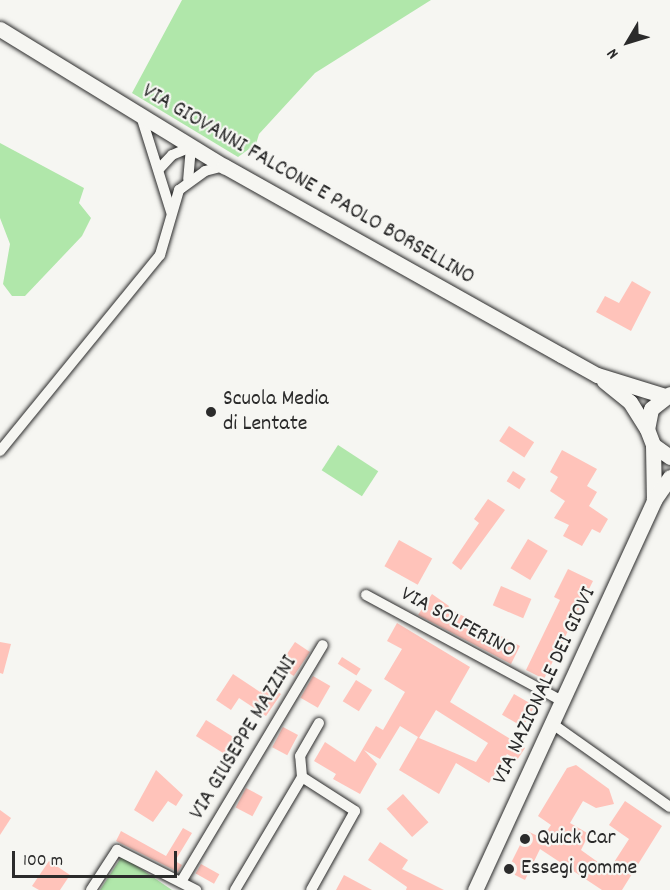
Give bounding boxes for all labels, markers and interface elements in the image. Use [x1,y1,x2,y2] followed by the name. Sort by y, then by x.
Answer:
[598,12,658,72] north arrow
[602,43,625,64] text: N
[137,79,479,291] street label: VIA GIOVANNI FALCONE E PAOLO BORSELLINO
[223,386,329,438] place label: Scuola Media di Lentate
[204,405,218,419] marker: Scuola Media di Lentate
[396,582,520,664] street label: VIA SOLFERINO
[488,583,602,789] street label: VIA NAZIONALE DEI GIOVI
[185,651,303,825] street label: VIA GIUSEPPE MAZZINI
[537,826,616,852] place label: Quick Car
[518,832,532,846] marker: Quick Car
[15,839,180,877] scale bar
[23,849,63,874] text: 100 m
[521,856,637,882] place label: Essegi gomme
[502,862,516,876] marker: Essegi gomme

